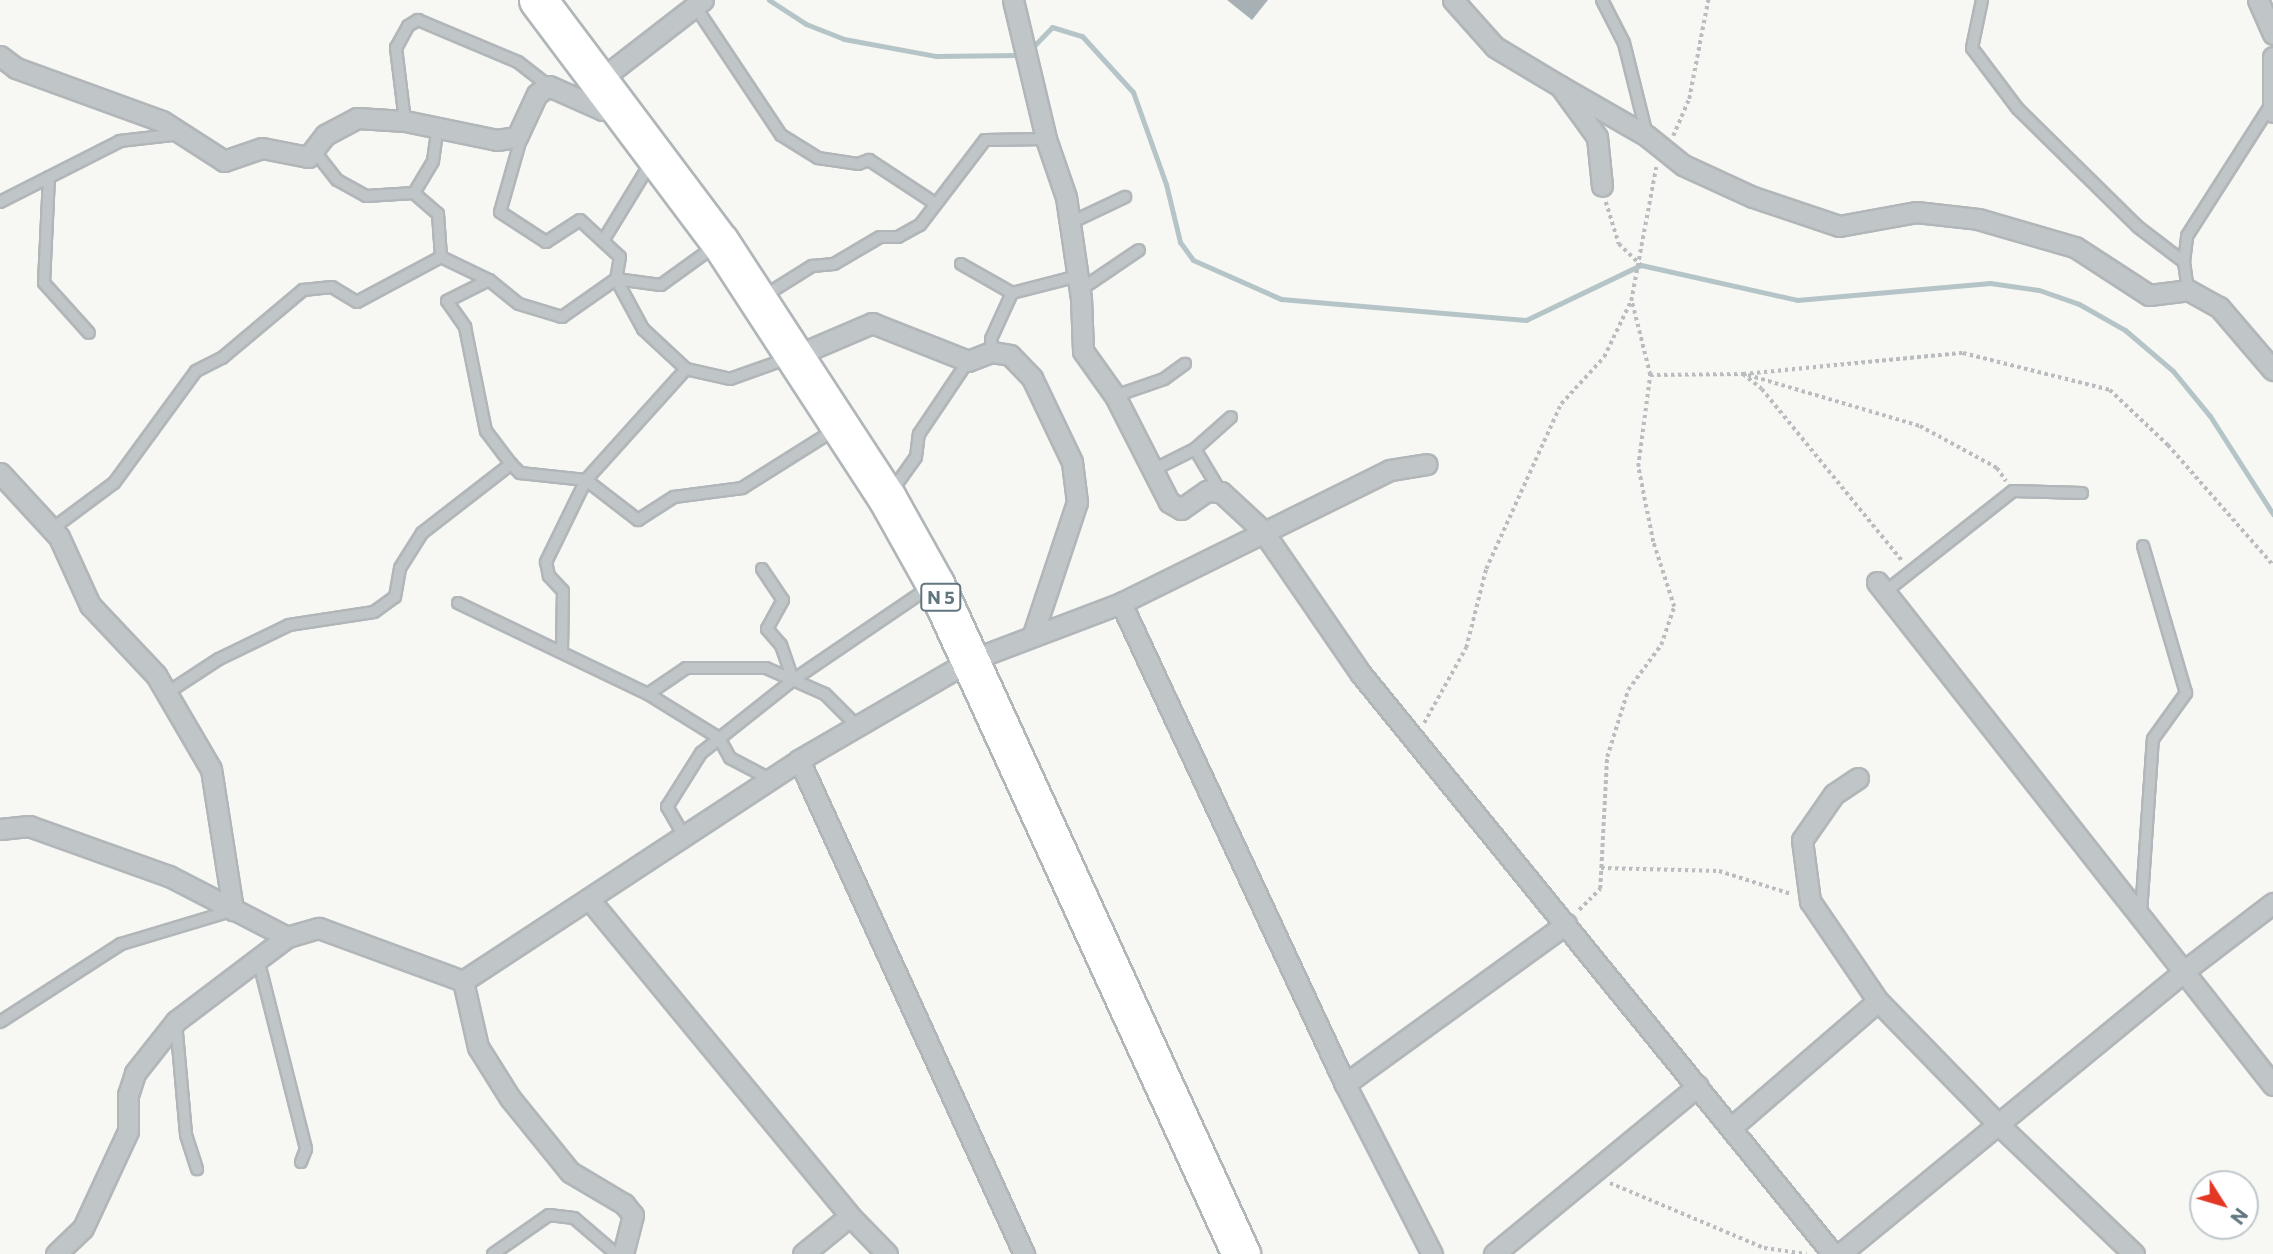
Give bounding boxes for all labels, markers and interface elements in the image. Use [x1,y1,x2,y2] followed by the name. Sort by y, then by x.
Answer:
[920,582,962,612] road number: N 5
[2189,1170,2259,1240] north arrow
[2226,1204,2253,1229] text: N

